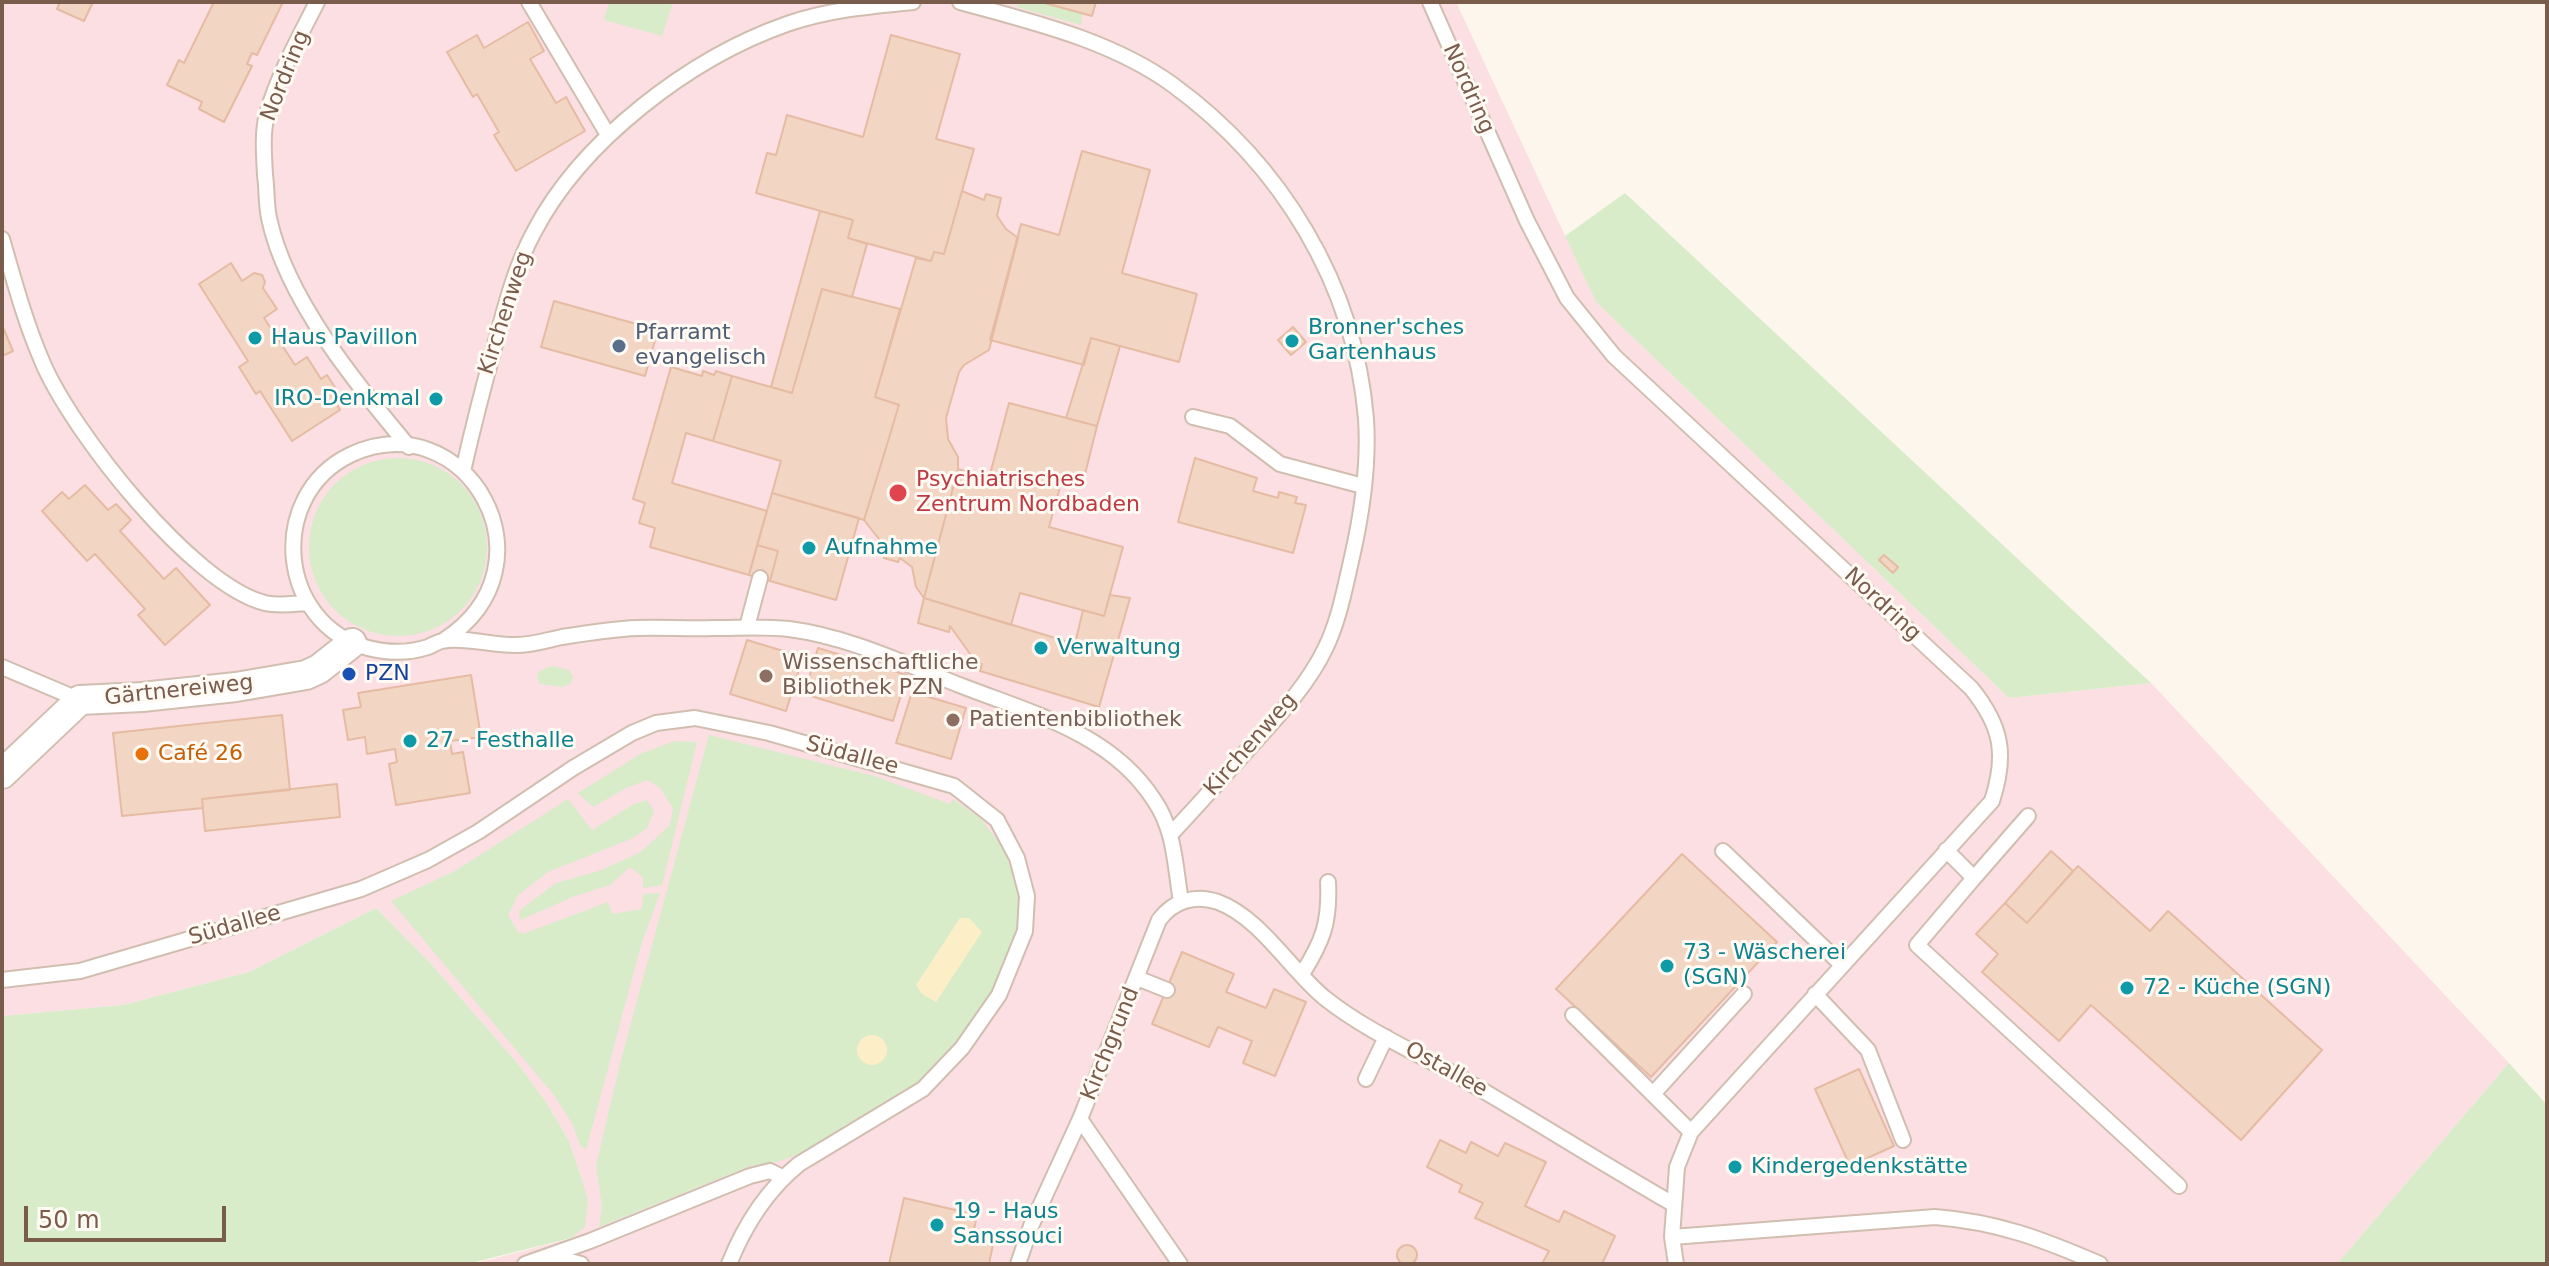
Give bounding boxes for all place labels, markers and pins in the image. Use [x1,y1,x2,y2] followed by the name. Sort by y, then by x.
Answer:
[1308,315,1464,366] place label: Bronner'sches Gartenhaus
[635,320,766,372] place label: Pfarramt evangelisch
[271,325,418,351] place label: Haus Pavillon
[246,329,264,347] marker: Haus Pavillon
[1283,332,1301,350] marker: Bronner'sches Gartenhaus
[610,337,628,355] marker: Pfarramt evangelisch
[274,386,420,412] place label: IRO-Denkmal
[427,390,445,408] marker: IRO-Denkmal
[916,467,1140,518] place label: Psychiatrisches Zentrum Nordbaden
[887,482,909,504] marker: Psychiatrisches Zentrum Nordbaden
[825,535,938,561] place label: Aufnahme
[800,539,818,557] marker: Aufnahme
[1057,635,1181,661] place label: Verwaltung
[1032,639,1050,657] marker: Verwaltung
[782,650,979,702] place label: Wissenschaftliche Bibliothek PZN
[365,661,410,687] place label: PZN
[340,665,358,683] marker: PZN
[757,667,775,685] marker: Wissenschaftliche Bibliothek PZN
[969,707,1182,733] place label: Patientenbibliothek
[944,711,962,729] marker: Patientenbibliothek
[426,728,574,754] place label: 27 - Festhalle
[401,732,419,750] marker: 27 - Festhalle
[158,741,243,767] place label: Café 26
[133,745,151,763] marker: Café 26
[1683,940,1846,992] place label: 73 - Wäscherei (SGN)
[1658,957,1676,975] marker: 73 - Wäscherei (SGN)
[2143,975,2331,1001] place label: 72 - Küche (SGN)
[2118,979,2136,997] marker: 72 - Küche (SGN)
[1751,1154,1968,1180] place label: Kindergedenkstätte
[1726,1158,1744,1176] marker: Kindergedenkstätte
[953,1199,1063,1250] place label: 19 - Haus Sanssouci
[928,1216,946,1234] marker: 19 - Haus Sanssouci

